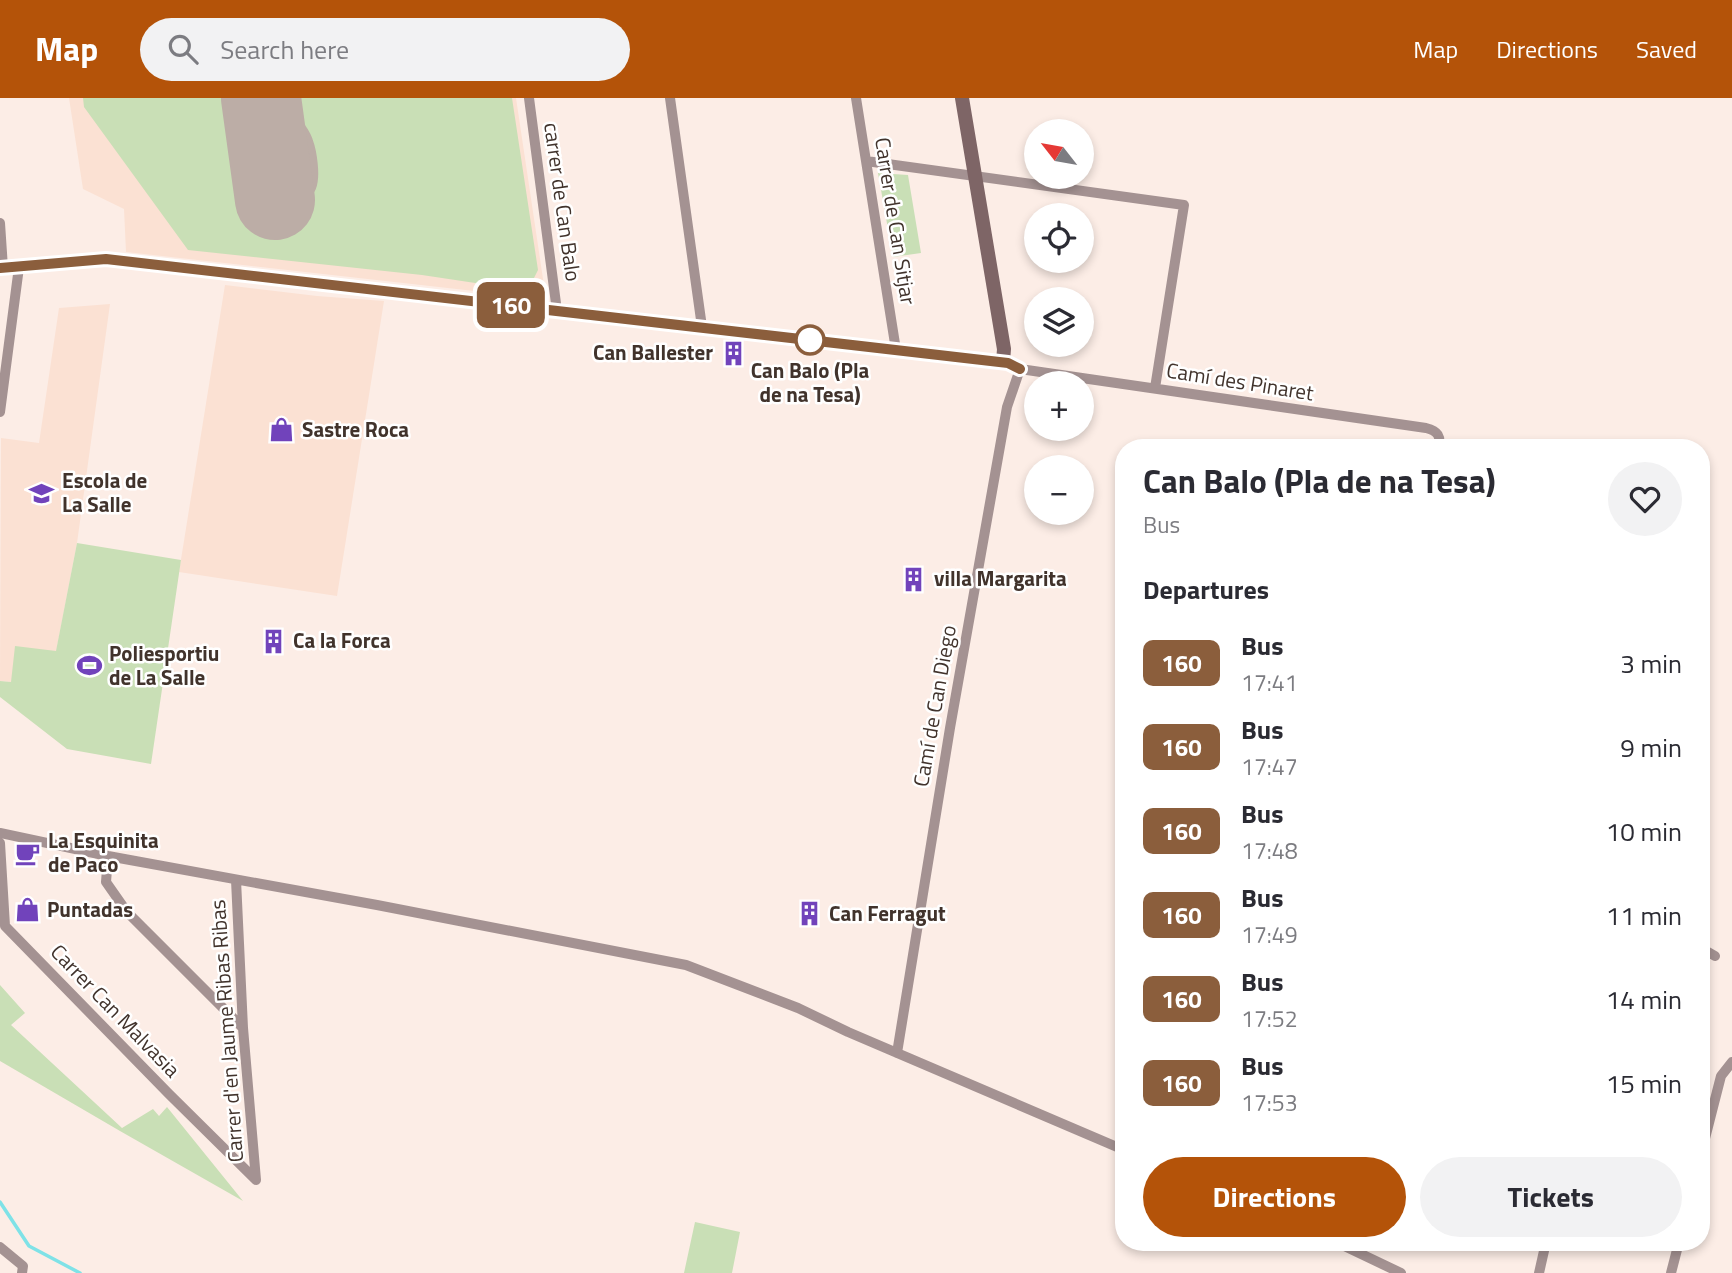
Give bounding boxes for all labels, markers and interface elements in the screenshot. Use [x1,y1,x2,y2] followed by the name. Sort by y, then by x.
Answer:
[140,18,630,81] search box
[35,24,98,74] text: Map
[164,30,202,68] icon: search
[220,30,349,69] text: Search here
[1413,31,1458,67] text: Map
[1496,31,1598,67] text: Directions
[1636,31,1697,67] text: Saved
[1024,119,1094,189] north arrow
[1024,119,1094,525] map controls
[536,120,590,283] street label: carrer de Can Balo
[867,135,925,307] street label: Carrer de Can Sitjar
[1024,203,1094,273] button: locate
[471,282,551,328] line badge: 160
[491,287,531,323] text: 160
[1024,287,1094,357] button: layers
[795,325,825,355] marker: Can Balo (Pla de na Tesa)
[593,336,713,368] place label: Can Ballester
[719,339,747,367] building icon: Can Ballester
[751,354,870,410] place label: Can Balo (Pla de na Tesa)
[1164,354,1317,409] street label: Camí des Pinaret
[1024,371,1094,441] button: +
[302,413,409,445] place label: Sastre Roca
[268,416,296,444] shop icon: Sastre Roca
[1024,455,1094,525] button: −
[1143,456,1496,506] text: Can Balo (Pla de na Tesa)
[1608,462,1682,536] button: heart
[62,464,147,520] place label: Escola de La Salle
[28,479,56,507] school or university icon: Escola de La Salle
[1143,507,1180,542] text: Bus
[934,562,1067,594] place label: villa Margarita
[900,565,928,593] building icon: villa Margarita
[1143,570,1269,609] text: Departures
[904,623,964,789] street label: Camí de Can Diego
[293,624,391,656] place label: Ca la Forca
[1241,626,1283,665] text: Bus
[259,627,287,655] building icon: Ca la Forca
[109,637,219,693] place label: Poliesportiu de La Salle
[1620,644,1682,683] text: 3 min
[1161,645,1202,681] text: 160
[75,652,103,680] sports icon: Poliesportiu de La Salle
[1241,665,1298,700] text: 17:41
[1241,710,1283,749] text: Bus
[1620,728,1682,767] text: 9 min
[1161,729,1202,765] text: 160
[1241,749,1298,784] text: 17:47
[1241,794,1283,833] text: Bus
[1606,812,1682,851] text: 10 min
[1161,813,1202,849] text: 160
[48,824,159,880] place label: La Esquinita de Paco
[1241,833,1298,868] text: 17:48
[14,839,42,867] cafe icon: La Esquinita de Paco
[1241,878,1283,917] text: Bus
[47,893,133,925] place label: Puntadas
[13,896,41,924] shop icon: Puntadas
[1606,896,1682,935] text: 11 min
[829,897,946,929] place label: Can Ferragut
[1161,897,1202,933] text: 160
[201,899,251,1164] street label: Carrer d'en Jaume Ribas Ribas
[795,900,823,928] building icon: Can Ferragut
[1241,917,1298,952] text: 17:49
[43,936,188,1085] street label: Carrer Can Malvasia
[1241,962,1283,1001] text: Bus
[1606,980,1682,1019] text: 14 min
[1161,981,1202,1017] text: 160
[1241,1001,1298,1036] text: 17:52
[1241,1046,1283,1085] text: Bus
[1606,1064,1682,1103] text: 15 min
[1161,1065,1202,1101] text: 160
[1241,1085,1298,1120] text: 17:53
[1143,1157,1406,1237] button: Directions
[1420,1157,1682,1237] button: Tickets

